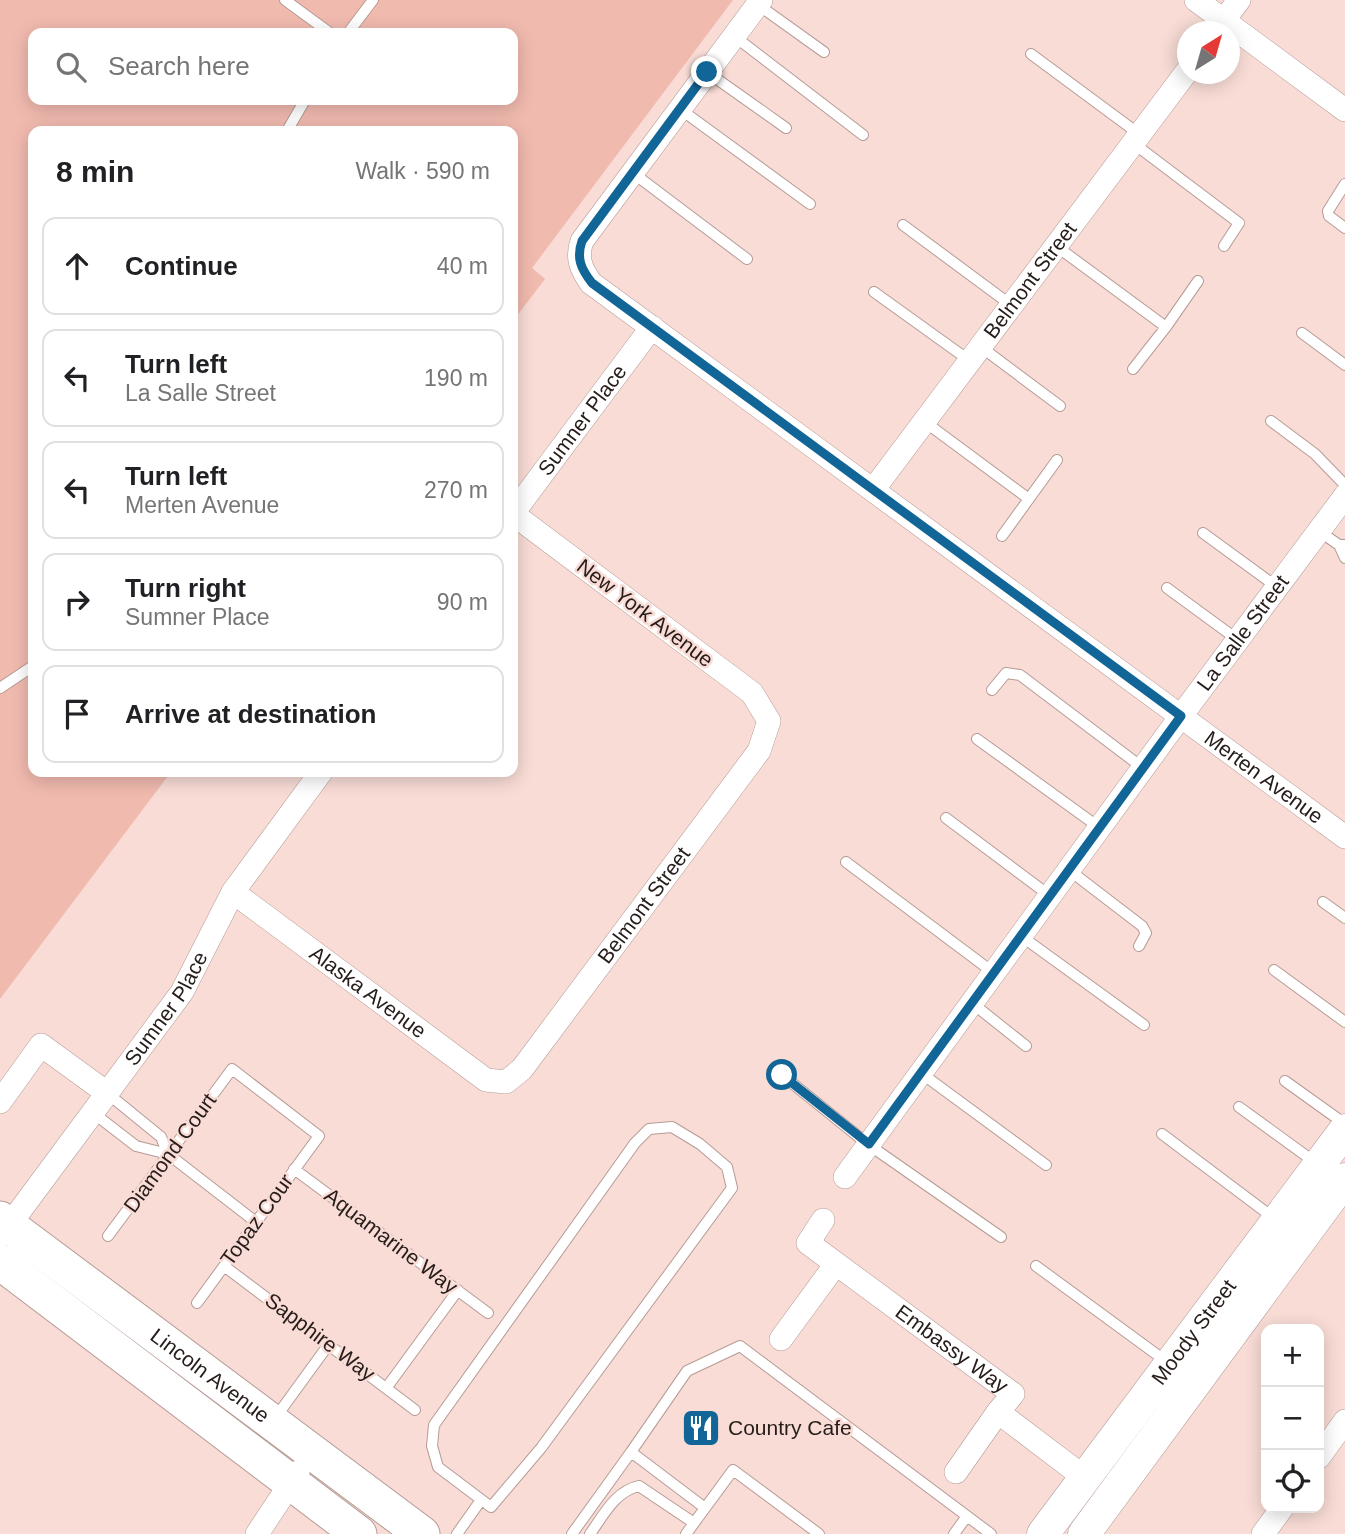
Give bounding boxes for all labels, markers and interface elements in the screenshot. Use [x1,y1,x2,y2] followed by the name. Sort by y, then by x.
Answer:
[1177,21,1240,84] north arrow
[28,28,518,105] search box
[52,48,90,86] icon: search
[108,51,250,81] text: Search here
[691,56,722,87] route end
[56,155,134,188] text: 8 min
[355,158,490,184] text: Walk · 590 m
[979,217,1081,343] street label: Belmont Street
[58,247,96,285] icon: ahead
[125,251,238,281] text: Continue
[437,253,488,279] text: 40 m
[125,349,227,379] text: Turn left
[58,359,96,397] icon: left
[533,360,631,480] street label: Sumner Place
[424,365,488,391] text: 190 m
[125,380,276,406] text: La Salle Street
[125,461,227,491] text: Turn left
[58,471,96,509] icon: left
[424,477,488,503] text: 270 m
[125,492,279,518] text: Merten Avenue
[573,554,718,671] street label: New York Avenue
[1192,570,1293,695] street label: La Salle Street
[125,573,246,603] text: Turn right
[58,583,96,621] icon: right
[437,589,488,615] text: 90 m
[125,604,269,630] text: Sumner Place
[58,695,96,733] icon: arrive
[125,699,376,729] text: Arrive at destination
[1200,726,1328,828] street label: Merten Avenue
[593,842,694,968] street label: Belmont Street
[306,941,431,1042] street label: Alaska Avenue
[120,948,212,1070] street label: Sumner Place
[766,1059,797,1090] route start
[119,1089,220,1217] street label: Diamond Court
[216,1170,297,1270] street label: Topaz Cour
[320,1183,463,1298] street label: Aquamarine Way
[1147,1275,1240,1389] street label: Moody Street
[261,1288,380,1386] street label: Sapphire Way
[891,1300,1013,1398] street label: Embassy Way
[146,1324,274,1427] street label: Lincoln Avenue
[1261,1324,1324,1513] map controls
[1261,1324,1324,1387] button: +
[1261,1387,1324,1450] button: −
[680,1407,722,1449] restaurant icon: Country Cafe
[728,1416,852,1439] place label: Country Cafe
[1261,1450,1324,1513] button: locate

